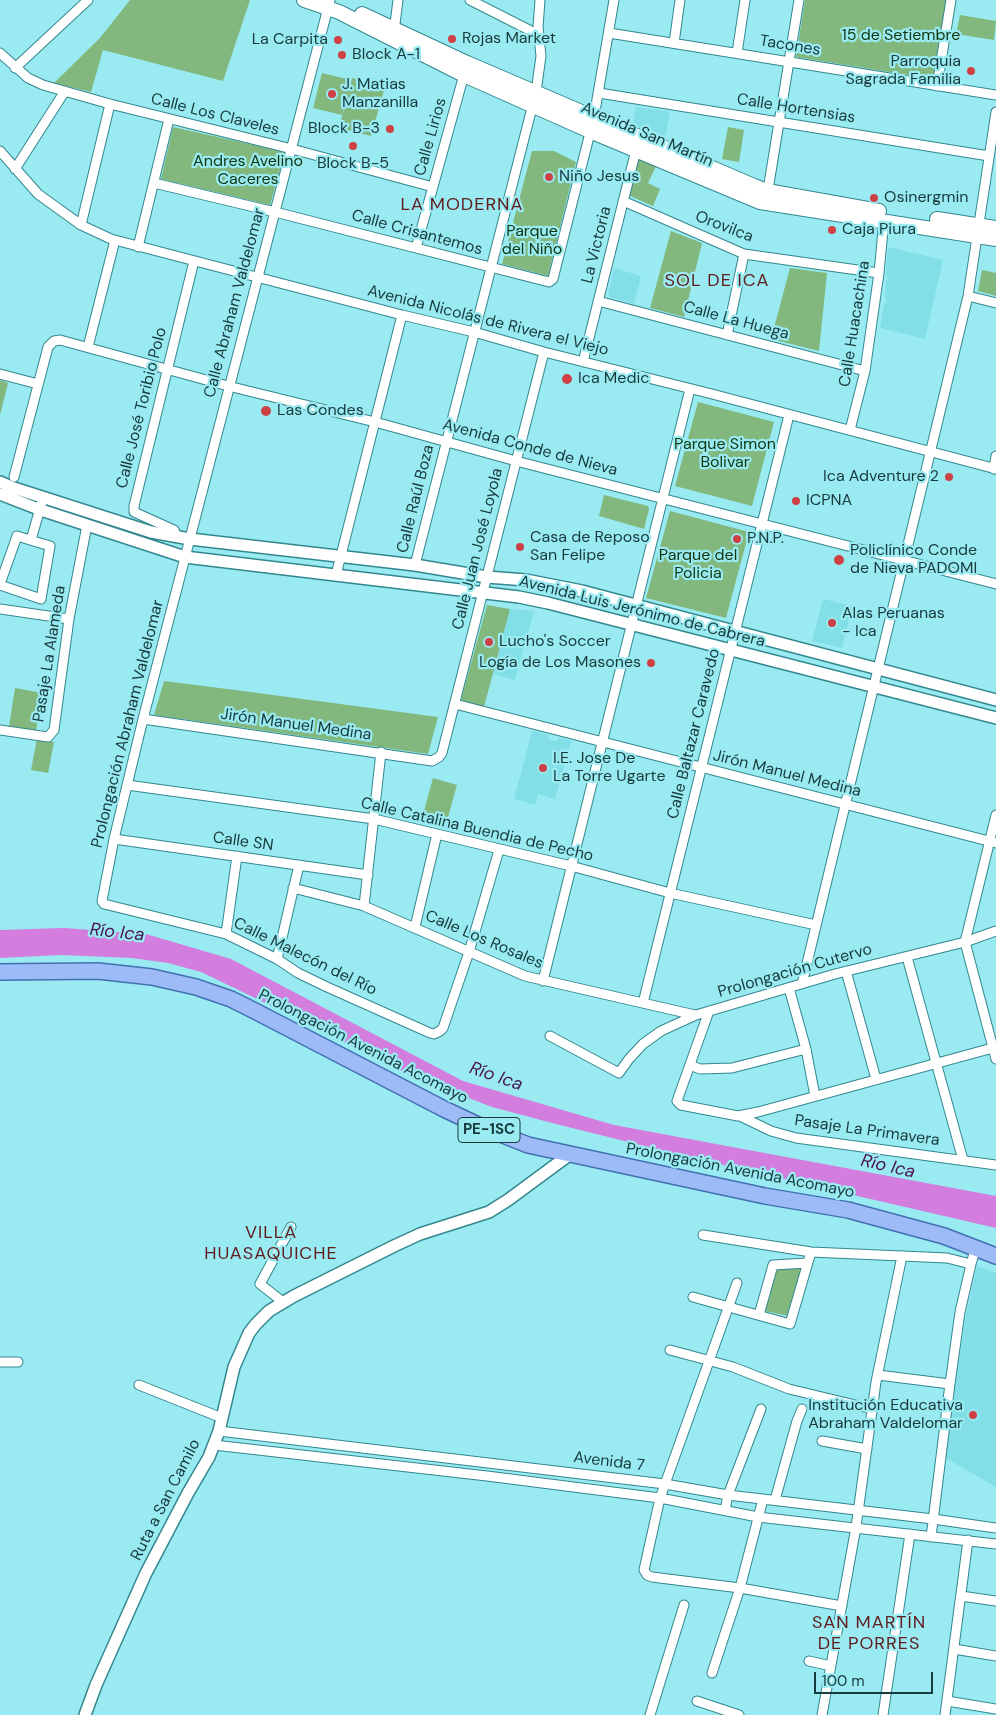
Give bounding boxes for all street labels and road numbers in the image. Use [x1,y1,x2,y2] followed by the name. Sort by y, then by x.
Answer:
[758,32,822,60] street label: Tacones
[149,90,281,140] street label: Calle Los Claveles
[735,90,857,128] street label: Calle Hortensias
[411,96,451,178] street label: Calle Lirios
[578,99,716,171] street label: Avenida San Martín
[578,204,616,286] street label: La Victoria
[200,206,270,400] street label: Calle Abraham Valdelomar
[349,206,485,260] street label: Calle Crisantemos
[692,207,756,247] street label: Orovilca
[836,260,874,388] street label: Calle Huacachina
[366,282,610,360] street label: Avenida Nicolás de Rivera el Viejo
[681,298,791,344] street label: Calle La Huega
[113,325,171,491] street label: Calle José Toribio Polo
[440,415,620,481] street label: Avenida Conde de Nieva
[393,443,439,555] street label: Calle Raúl Boza
[449,466,507,632] street label: Calle Juan José Loyola
[517,572,767,652] street label: Avenida Luis Jerónimo de Cabrera
[30,584,70,724] street label: Pasaje La Alameda
[88,598,168,850] street label: Prolongación Abraham Valdelomar
[664,647,724,821] street label: Calle Baltazar Caravedo
[219,705,373,745] street label: Jirón Manuel Medina
[711,746,863,802] street label: Jirón Manuel Medina
[359,794,595,866] street label: Calle Catalina Buendia de Pecho
[211,828,275,856] street label: Calle SN
[422,906,546,974] street label: Calle Los Rosales
[230,914,380,1000] street label: Calle Malecón del Río
[716,940,874,1002] street label: Prolongación Cutervo
[255,986,471,1108] street label: Prolongación Avenida Acomayo
[793,1111,941,1151] street label: Pasaje La Primavera
[458,1118,520,1142] road number: PE-1SC
[624,1139,856,1203] street label: Prolongación Avenida Acomayo
[127,1436,205,1564] street label: Ruta a San Camilo
[572,1448,646,1476] street label: Avenida 7

